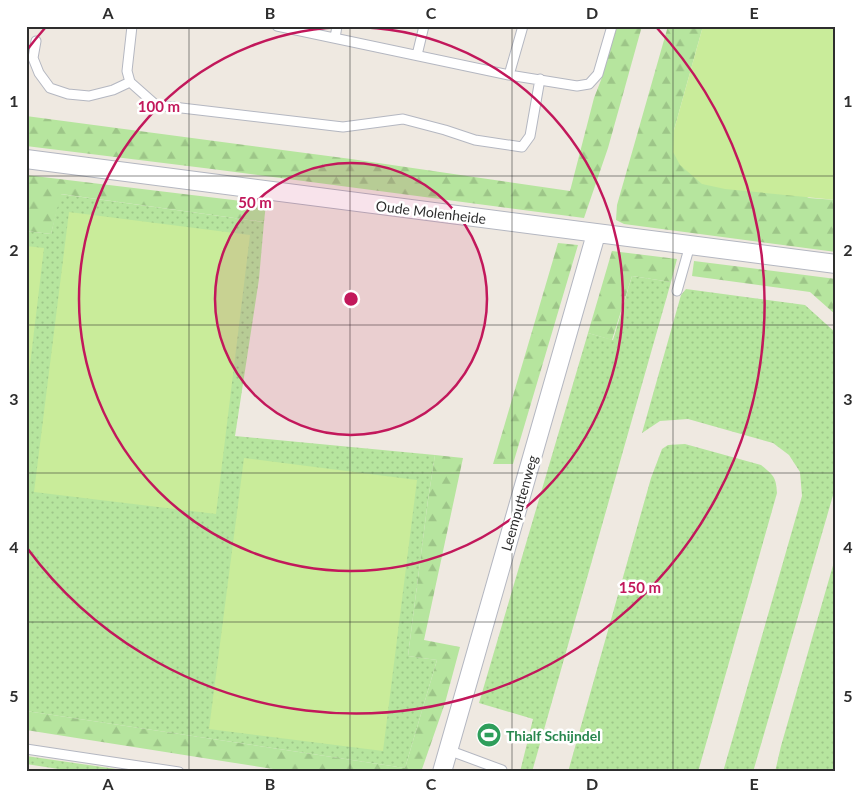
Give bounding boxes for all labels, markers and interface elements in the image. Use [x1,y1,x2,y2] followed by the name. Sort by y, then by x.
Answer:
[101,3,114,22] text: A
[265,3,275,22] text: B
[426,3,437,22] text: C
[586,3,598,22] text: D
[749,3,759,22] text: E
[9,91,19,110] text: 1
[843,91,853,110] text: 1
[138,97,180,115] text: 100 m
[238,193,272,211] text: 50 m
[375,197,487,227] street label: Oude Molenheide
[9,240,19,259] text: 2
[843,240,853,259] text: 2
[342,290,360,308] centre of rings
[9,389,19,408] text: 3
[843,389,853,408] text: 3
[497,453,541,553] street label: Leemputtenweg
[9,537,19,556] text: 4
[843,537,853,556] text: 4
[619,578,661,596] text: 150 m
[9,686,19,705] text: 5
[843,686,853,705] text: 5
[476,722,502,748] sports icon: Thialf Schijndel
[506,727,601,744] place label: Thialf Schijndel
[101,774,114,793] text: A
[265,774,275,793] text: B
[426,774,437,793] text: C
[586,774,598,793] text: D
[749,774,759,793] text: E

